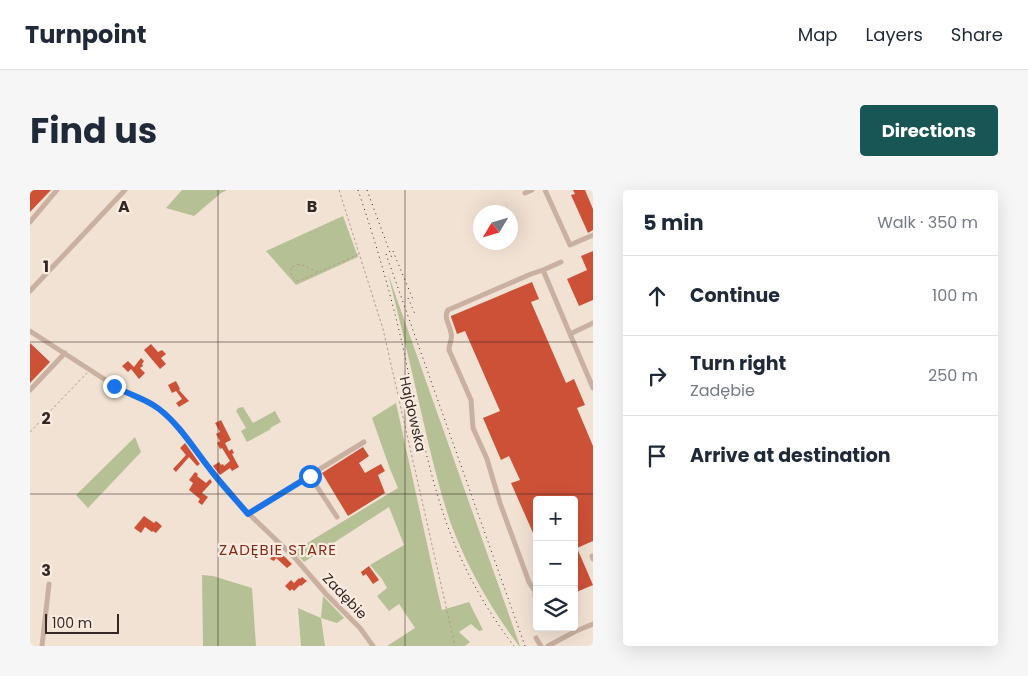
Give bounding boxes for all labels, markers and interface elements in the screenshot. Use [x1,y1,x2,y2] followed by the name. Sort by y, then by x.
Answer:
[25,18,146,51] text: Turnpoint
[798,22,838,47] text: Map
[866,22,923,47] text: Layers
[951,22,1003,47] text: Share
[860,105,998,156] button: Directions
[30,106,157,155] text: Find us
[118,195,130,218] text: A
[307,195,317,218] text: B
[473,205,518,250] north arrow
[643,208,704,237] text: 5 min
[877,211,978,234] text: Walk · 350 m
[43,255,49,278] text: 1
[643,282,671,310] icon: ahead
[690,282,780,309] text: Continue
[932,284,978,307] text: 100 m
[690,350,786,377] text: Turn right
[643,362,671,390] icon: right
[928,364,978,387] text: 250 m
[395,374,431,454] street label: Hajdowska
[103,375,126,398] route end
[690,379,755,402] text: Zadębie
[41,407,51,430] text: 2
[643,442,671,470] icon: arrive
[690,442,891,469] text: Arrive at destination
[299,465,322,488] route start
[533,496,578,631] map controls
[533,496,578,541] button: +
[219,539,337,560] district label: ZADĘBIE STARE
[533,541,578,586] button: −
[41,559,51,582] text: 3
[318,569,372,624] street label: Zadębie
[533,586,578,631] button: layers
[45,611,119,634] scale bar
[52,613,92,633] text: 100 m

